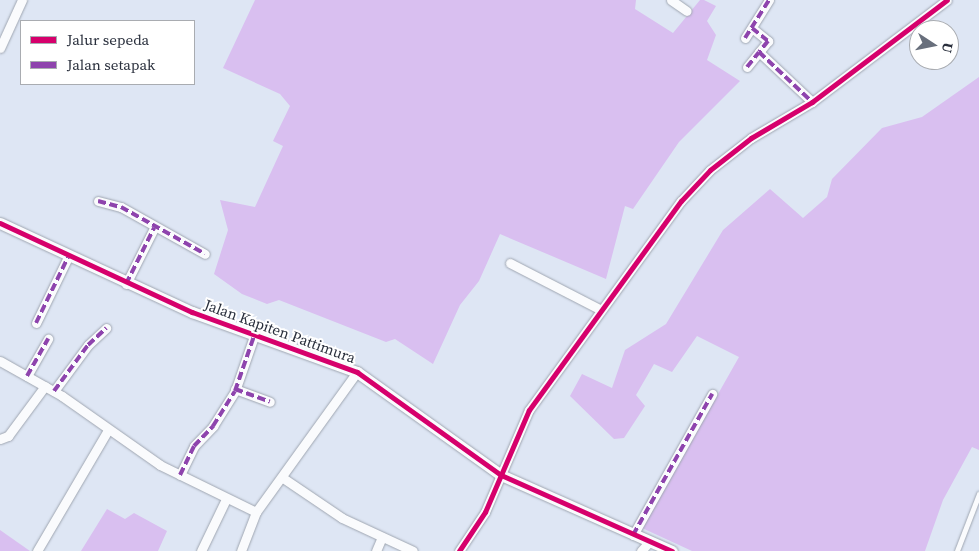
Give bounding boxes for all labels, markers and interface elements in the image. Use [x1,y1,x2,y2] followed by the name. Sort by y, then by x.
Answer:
[20,20,195,85] legend
[909,20,959,70] north arrow
[67,29,149,50] text: Jalur sepeda
[937,41,959,55] text: U
[67,54,155,75] text: Jalan setapak
[202,295,358,367] street label: Jalan Kapiten Pattimura

